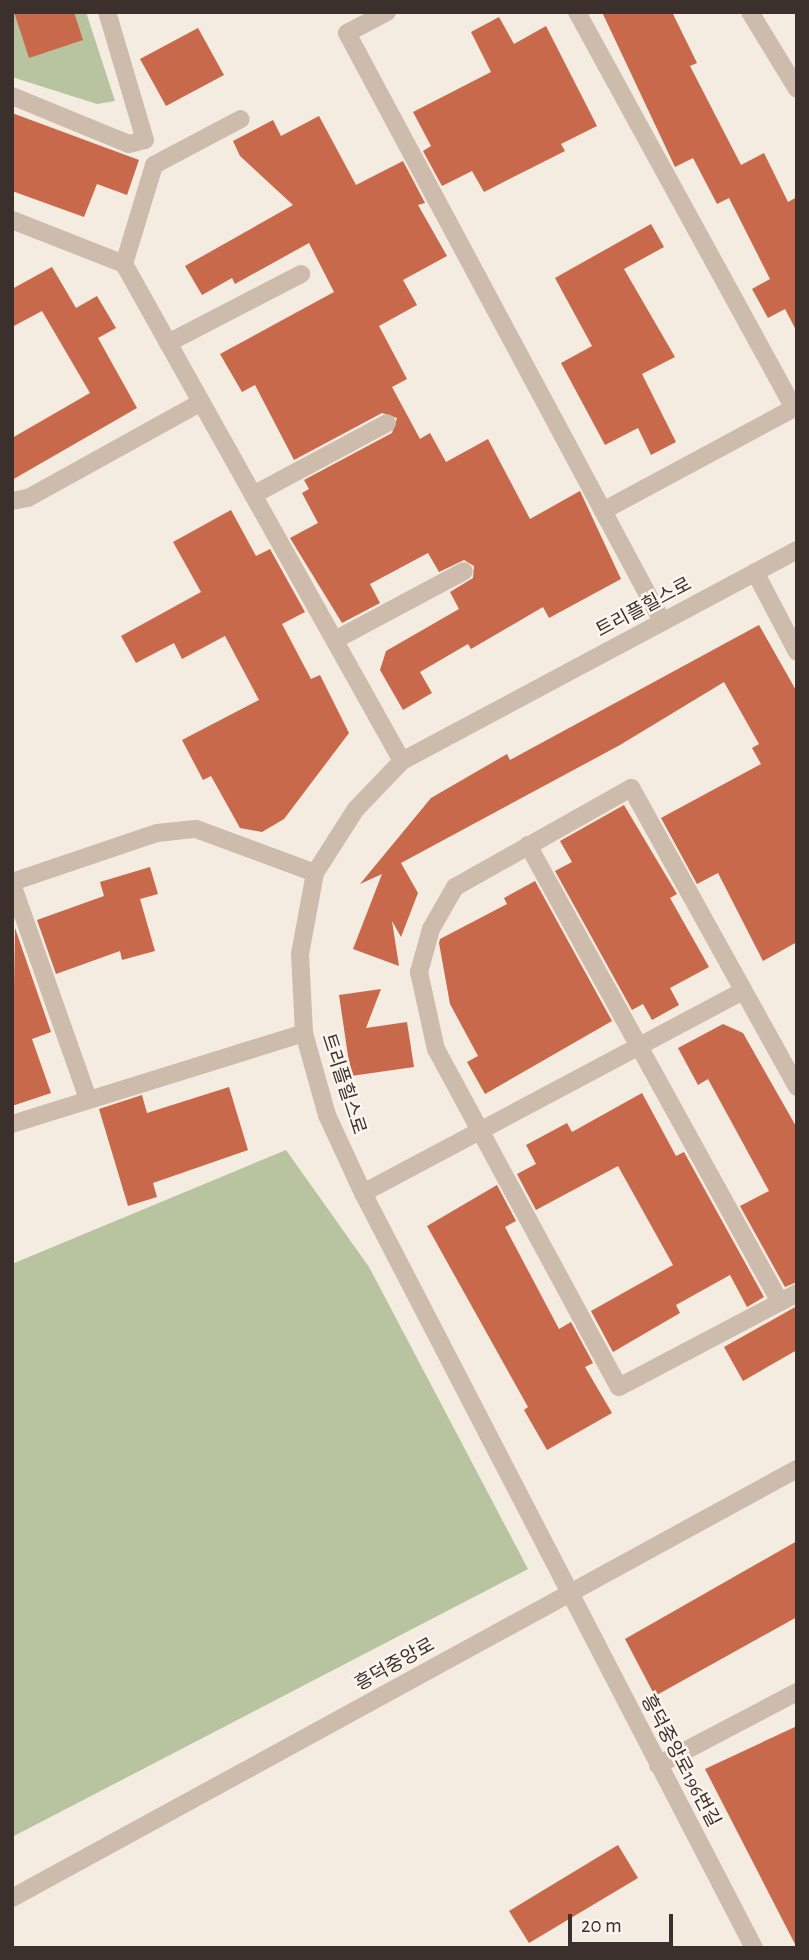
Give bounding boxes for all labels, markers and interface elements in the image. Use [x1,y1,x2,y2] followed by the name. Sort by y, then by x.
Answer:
[592,573,696,643] street label: 트리플힐스로
[316,1031,370,1137] street label: 트리플힐스로
[351,1634,439,1696] street label: 흥덕중앙로
[635,1691,725,1831] street label: 흥덕중앙로196번길
[571,1900,676,1944] scale bar
[581,1915,622,1936] text: 20 m

